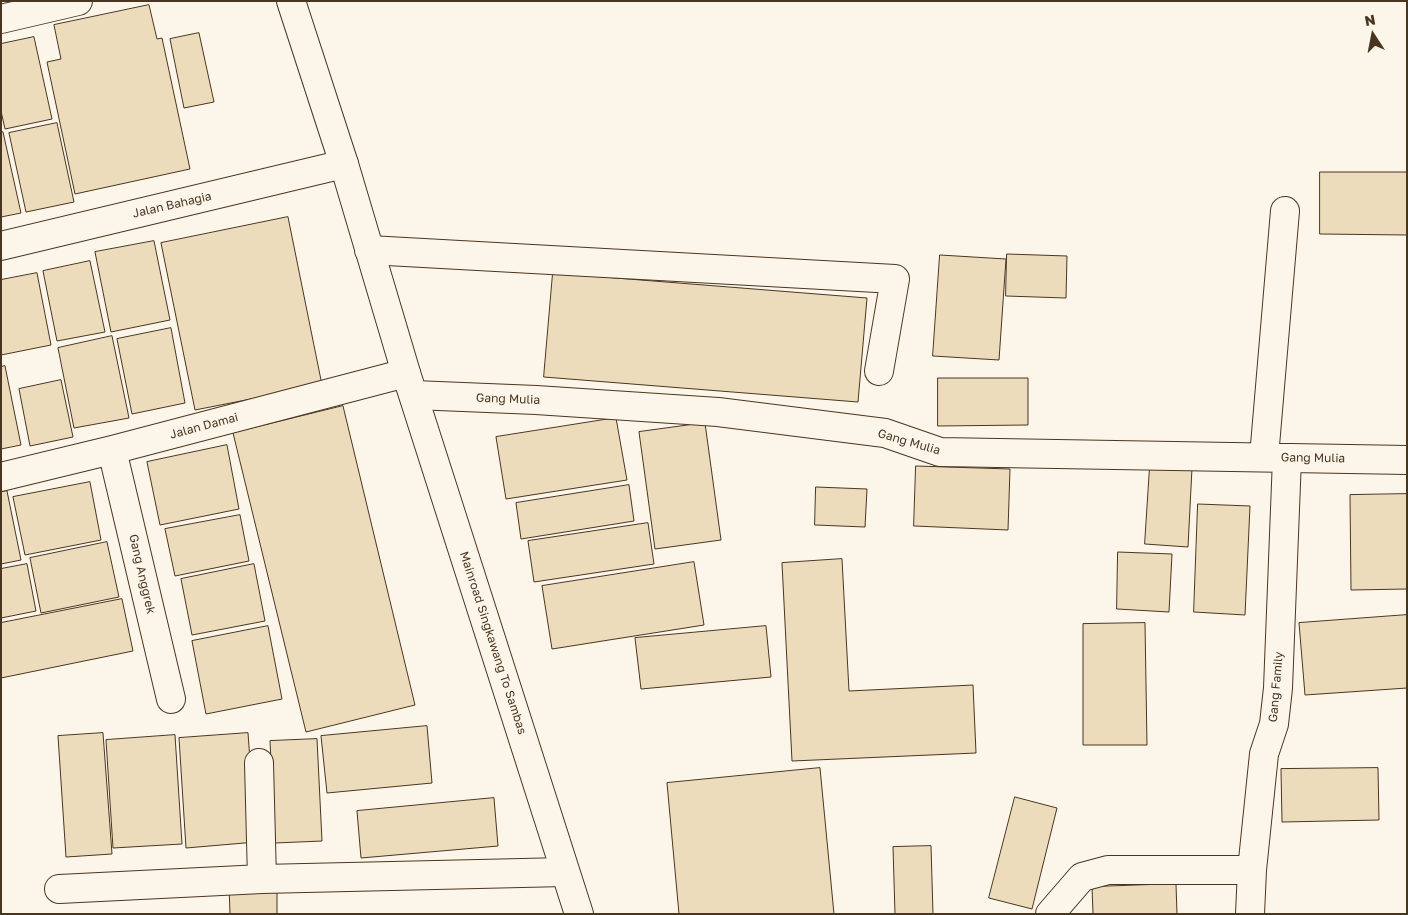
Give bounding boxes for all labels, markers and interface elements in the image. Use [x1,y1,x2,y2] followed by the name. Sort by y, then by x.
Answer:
[1348,10,1398,60] north arrow
[1363,10,1377,29] text: N
[131,189,213,221] street label: Jalan Bahagia
[476,391,540,407] street label: Gang Mulia
[168,410,240,442] street label: Jalan Damai
[876,426,942,458] street label: Gang Mulia
[1281,450,1345,466] street label: Gang Mulia
[126,533,158,615] street label: Gang Anggrek
[457,550,529,736] street label: Mainroad Singkawang To Sambas
[1266,651,1286,723] street label: Gang Family

